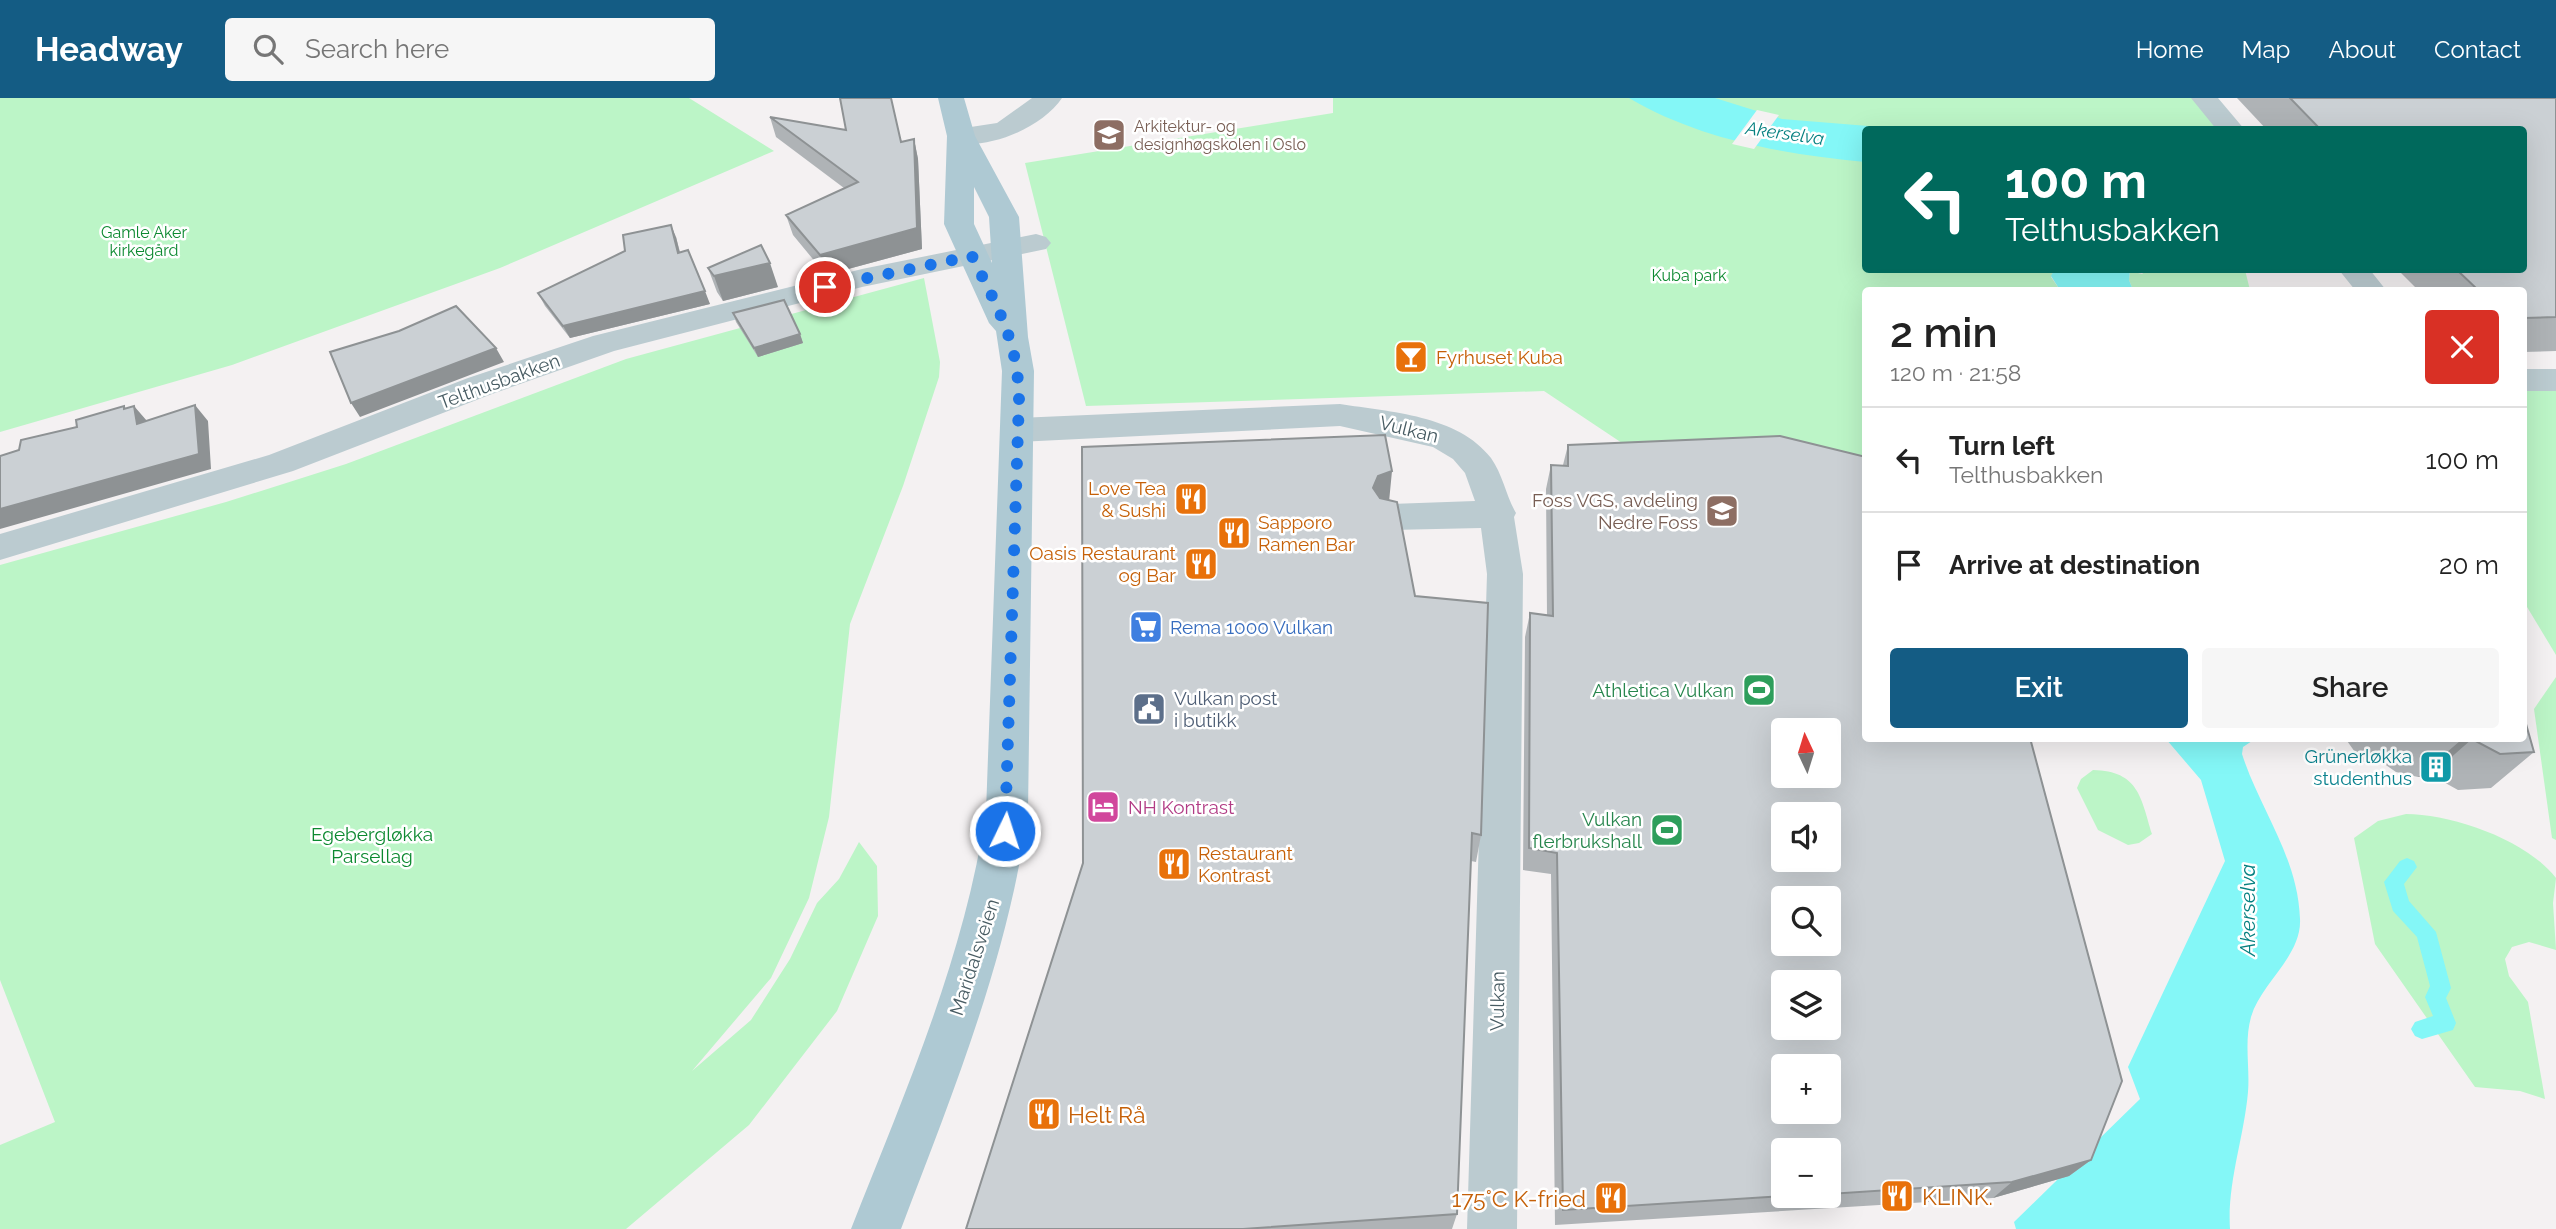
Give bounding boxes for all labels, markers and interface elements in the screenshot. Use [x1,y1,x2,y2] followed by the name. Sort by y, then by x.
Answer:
[225,18,715,81] search box
[35,30,183,69] text: Headway
[249,30,287,68] icon: search
[305,34,449,64] text: Search here
[2136,35,2204,64] text: Home
[2242,35,2290,64] text: Map
[2328,35,2396,64] text: About
[2434,35,2521,64] text: Contact
[1090,116,1128,154] school or university icon: Arkitektur- og designhøgskolen i Oslo
[1134,117,1306,154] place label: Arkitektur- og designhøgskolen i Oslo
[1743,117,1826,149] water label: Akerselva
[2005,152,2147,209] text: 100 m
[1890,154,1981,245] icon: left
[2005,211,2220,248] text: Telthusbakken
[101,223,187,260] park label: Gamle Aker kirkegård
[795,257,855,317] pin
[1652,266,1727,285] park label: Kuba park
[806,268,844,306] icon: arrive
[1890,308,1998,357] text: 2 min
[2425,310,2499,384] button: close
[1392,338,1430,376] bar icon: Fyrhuset Kuba
[1436,346,1563,368] place label: Fyrhuset Kuba
[435,349,563,413] street label: Telthusbakken
[1890,359,2021,386] text: 120 m · 21:58
[1377,411,1441,447] street label: Vulkan
[1949,431,2055,461] text: Turn left
[1890,441,1928,479] icon: left
[2426,445,2499,475] text: 100 m
[1949,461,2104,488] text: Telthusbakken
[1088,477,1166,521] place label: Love Tea & Sushi
[1172,480,1210,518] restaurant icon: Love Tea & Sushi
[1532,489,1698,533] place label: Foss VGS, avdeling Nedre Foss
[1703,492,1741,530] school or university icon: Foss VGS, avdeling Nedre Foss
[1258,511,1355,555] place label: Sapporo Ramen Bar
[1215,514,1253,552] restaurant icon: Sapporo Ramen Bar
[1029,542,1177,586] place label: Oasis Restaurant og Bar
[1182,545,1220,583] restaurant icon: Oasis Restaurant og Bar
[1890,546,1928,584] icon: arrive
[1949,550,2200,580] text: Arrive at destination
[2439,550,2499,580] text: 20 m
[1127,608,1165,646] supermarket icon: Rema 1000 Vulkan
[1170,616,1333,638] place label: Rema 1000 Vulkan
[1890,648,2188,728] button: Exit
[2202,648,2499,728] button: Share
[1740,671,1778,709] sports icon: Athletica Vulkan
[1592,679,1734,701] place label: Athletica Vulkan
[1174,687,1278,731] place label: Vulkan post i butikk
[1130,690,1168,728] public building icon: Vulkan post i butikk
[1771,718,1841,788] north arrow
[1771,718,1841,1208] map controls
[2305,745,2412,789] place label: Grünerløkka studenthus
[2417,748,2455,786] building icon: Grünerløkka studenthus
[1084,788,1122,826] hotel icon: NH Kontrast
[968,794,1042,868] position arrow
[1128,796,1235,818] place label: NH Kontrast
[1771,802,1841,872] button: sound
[1532,808,1643,852] place label: Vulkan flerbrukshall
[1648,811,1686,849] sports icon: Vulkan flerbrukshall
[311,823,433,867] park label: Egebergløkka Parsellag
[1198,842,1293,886] place label: Restaurant Kontrast
[1155,845,1193,883] restaurant icon: Restaurant Kontrast
[2235,864,2260,957] water label: Akerselva
[1771,886,1841,956] button: search
[945,896,1003,1018] street label: Maridalsveien
[1771,970,1841,1040] button: layers
[1485,971,1509,1031] street label: Vulkan
[1771,1054,1841,1124] button: +
[1025,1095,1063,1133] restaurant icon: Helt Rå
[1068,1101,1145,1128] place label: Helt Rå
[1771,1138,1841,1208] button: −
[1878,1177,1916,1215] restaurant icon: KLINK.
[1592,1179,1630,1217] restaurant icon: 175°C K-fried
[1922,1183,1993,1210] place label: KLINK.
[1451,1185,1586,1212] place label: 175°C K-fried

